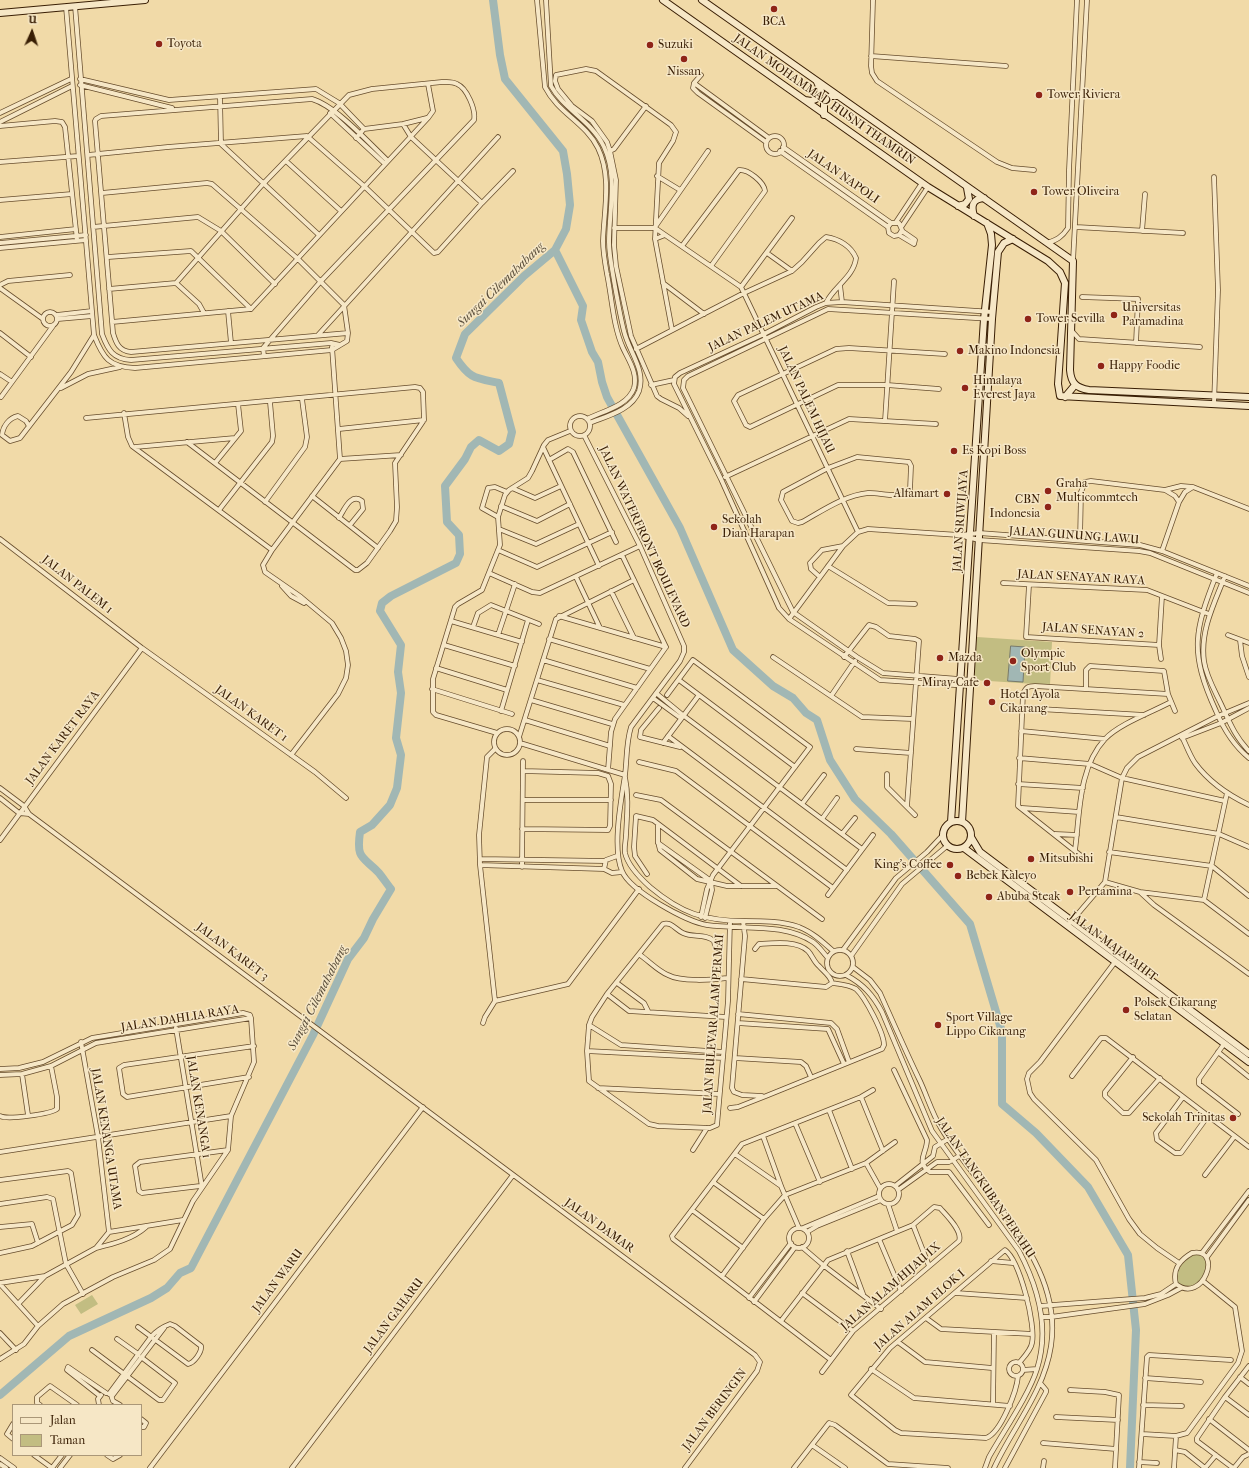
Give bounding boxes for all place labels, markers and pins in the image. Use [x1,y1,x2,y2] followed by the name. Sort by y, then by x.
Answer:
[769,4,779,14] marker: BCA
[762,15,786,29] place label: BCA
[167,37,202,51] place label: Toyota
[658,38,693,52] place label: Suzuki
[154,39,164,49] marker: Toyota
[645,40,655,50] marker: Suzuki
[679,54,689,64] marker: Nissan
[667,65,701,79] place label: Nissan
[1047,88,1120,102] place label: Tower Riviera
[1034,90,1044,100] marker: Tower Riviera
[1042,185,1119,199] place label: Tower Oliveira
[1029,187,1039,197] marker: Tower Oliveira
[1122,301,1183,329] place label: Universitas Paramadina
[1109,310,1119,320] marker: Universitas Paramadina
[1036,312,1105,326] place label: Tower Sevilla
[1023,314,1033,324] marker: Tower Sevilla
[968,344,1060,358] place label: Makino Indonesia
[955,346,965,356] marker: Makino Indonesia
[1109,359,1180,373] place label: Happy Foodie
[1096,361,1106,371] marker: Happy Foodie
[973,374,1036,402] place label: Himalaya Everest Jaya
[960,383,970,393] marker: Himalaya Everest Jaya
[962,444,1026,458] place label: Es Kopi Boss
[949,446,959,456] marker: Es Kopi Boss
[1056,477,1138,505] place label: Graha Multicommtech
[1043,486,1053,496] marker: Graha Multicommtech
[893,487,939,501] place label: Alfamart
[942,489,952,499] marker: Alfamart
[989,493,1040,521] place label: CBN Indonesia
[1043,502,1053,512] marker: CBN Indonesia
[722,513,795,541] place label: Sekolah Dian Harapan
[709,522,719,532] marker: Sekolah Dian Harapan
[1021,647,1076,675] place label: Olympic Sport Club
[948,651,982,665] place label: Mazda
[935,653,945,663] marker: Mazda
[1008,656,1018,666] marker: Olympic Sport Club
[922,676,979,690] place label: Miray Cafe
[982,678,992,688] marker: Miray Cafe
[1000,688,1060,716] place label: Hotel Ayola Cikarang
[987,697,997,707] marker: Hotel Ayola Cikarang
[1039,852,1093,866] place label: Mitsubishi
[1026,854,1036,864] marker: Mitsubishi
[874,858,942,872] place label: King's Coffee
[945,860,955,870] marker: King's Coffee
[966,869,1036,883] place label: Bebek Kaleyo
[953,871,963,881] marker: Bebek Kaleyo
[1078,885,1132,899] place label: Pertamina
[1065,887,1075,897] marker: Pertamina
[997,890,1060,904] place label: Abuba Steak
[984,892,994,902] marker: Abuba Steak
[1134,996,1217,1024] place label: Polsek Cikarang Selatan
[1121,1005,1131,1015] marker: Polsek Cikarang Selatan
[946,1011,1026,1039] place label: Sport Village Lippo Cikarang
[933,1020,943,1030] marker: Sport Village Lippo Cikarang
[1142,1111,1225,1125] place label: Sekolah Trinitas
[1228,1113,1238,1123] marker: Sekolah Trinitas

